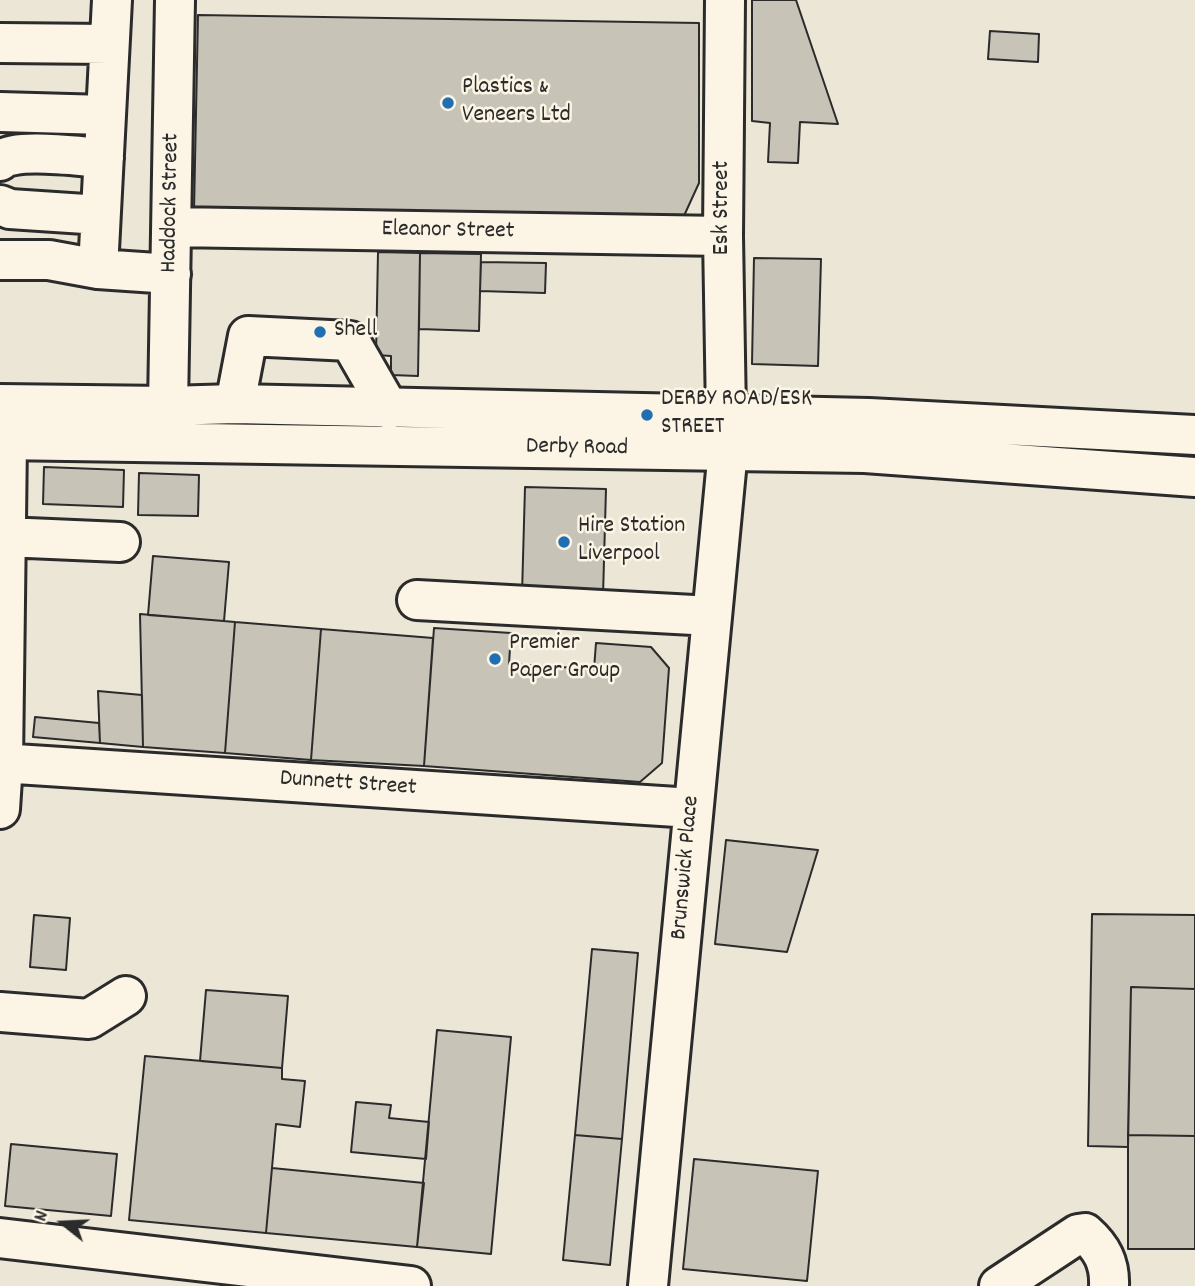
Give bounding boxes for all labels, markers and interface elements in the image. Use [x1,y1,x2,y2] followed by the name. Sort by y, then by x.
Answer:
[462,75,571,131] place label: Plastics & Veneers Ltd
[440,95,456,111] marker: Plastics & Veneers Ltd
[156,133,188,273] street label: Haddock Street
[710,161,738,255] street label: Esk Street
[381,216,515,248] street label: Eleanor Street
[334,318,378,346] place label: Shell
[312,324,328,340] marker: Shell
[661,387,812,443] place label: DERBY ROAD/ESK STREET
[639,407,655,423] marker: DERBY ROAD/ESK STREET
[526,434,628,464] street label: Derby Road
[578,514,685,570] place label: Hire Station Liverpool
[556,534,572,550] marker: Hire Station Liverpool
[509,631,620,687] place label: Premier Paper Group
[487,651,503,667] marker: Premier Paper Group
[279,766,417,804] street label: Dunnett Street
[666,795,708,941] street label: Brunswick Place
[28,1188,98,1258] north arrow
[28,1208,57,1225] text: N

